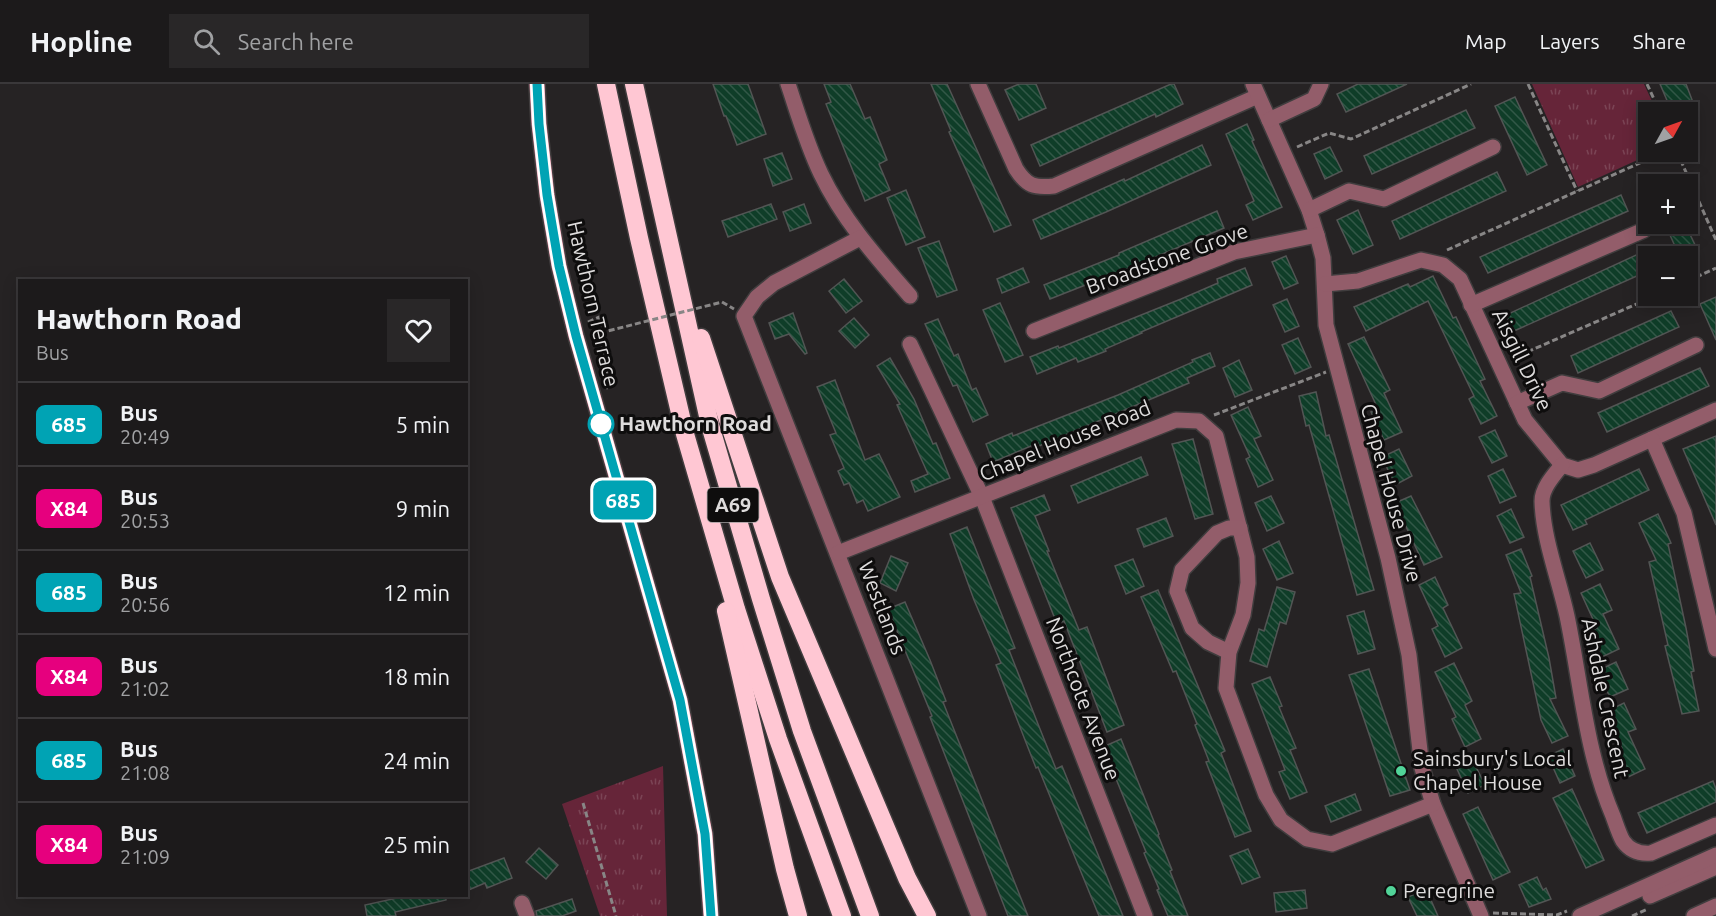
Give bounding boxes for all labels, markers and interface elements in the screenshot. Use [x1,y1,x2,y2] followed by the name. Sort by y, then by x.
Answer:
[169,14,589,68] search box
[190,25,223,58] icon: search
[30,26,133,57] text: Hopline
[238,29,354,54] text: Search here
[1465,29,1506,53] text: Map
[1539,29,1600,53] text: Layers
[1633,29,1686,53] text: Share
[1638,102,1698,162] north arrow
[1638,102,1698,306] map controls
[1638,174,1698,234] button: +
[1082,218,1251,299] street label: Broadstone Grove
[563,219,625,389] street label: Hawthorn Terrace
[1638,246,1698,306] button: −
[387,299,450,362] button: heart
[36,303,242,334] text: Hawthorn Road
[1488,305,1558,414] street label: Aisgill Drive
[36,341,69,364] text: Bus
[975,395,1154,485] street label: Chapel House Road
[120,400,158,425] text: Bus
[1357,401,1427,585] street label: Chapel House Drive
[588,411,614,437] marker: Hawthorn Road
[619,411,772,435] place label: Hawthorn Road
[51,412,87,436] text: 685
[396,412,450,437] text: 5 min
[120,425,170,448] text: 20:49
[588,480,658,520] line badge: 685
[120,484,158,509] text: Bus
[605,488,641,512] text: 685
[708,488,758,522] road number: A69
[50,496,88,520] text: X84
[396,496,450,521] text: 9 min
[120,509,170,532] text: 20:53
[854,558,912,658] street label: Westlands
[120,568,158,593] text: Bus
[51,580,87,604] text: 685
[383,580,450,605] text: 12 min
[120,593,170,616] text: 20:56
[1042,614,1126,784] street label: Northcote Avenue
[1577,616,1635,780] street label: Ashdale Crescent
[120,652,158,677] text: Bus
[50,664,88,688] text: X84
[383,664,450,689] text: 18 min
[120,677,170,700] text: 21:02
[120,736,158,761] text: Bus
[1413,746,1572,794] place label: Sainsbury's Local Chapel House
[51,748,87,772] text: 685
[383,748,450,773] text: 24 min
[120,761,170,784] text: 21:08
[1394,764,1408,778] marker: Sainsbury's Local Chapel House
[120,820,158,845] text: Bus
[50,832,88,856] text: X84
[383,832,450,857] text: 25 min
[120,845,170,868] text: 21:09
[1403,878,1495,902] place label: Peregrine
[1384,884,1398,898] marker: Peregrine

